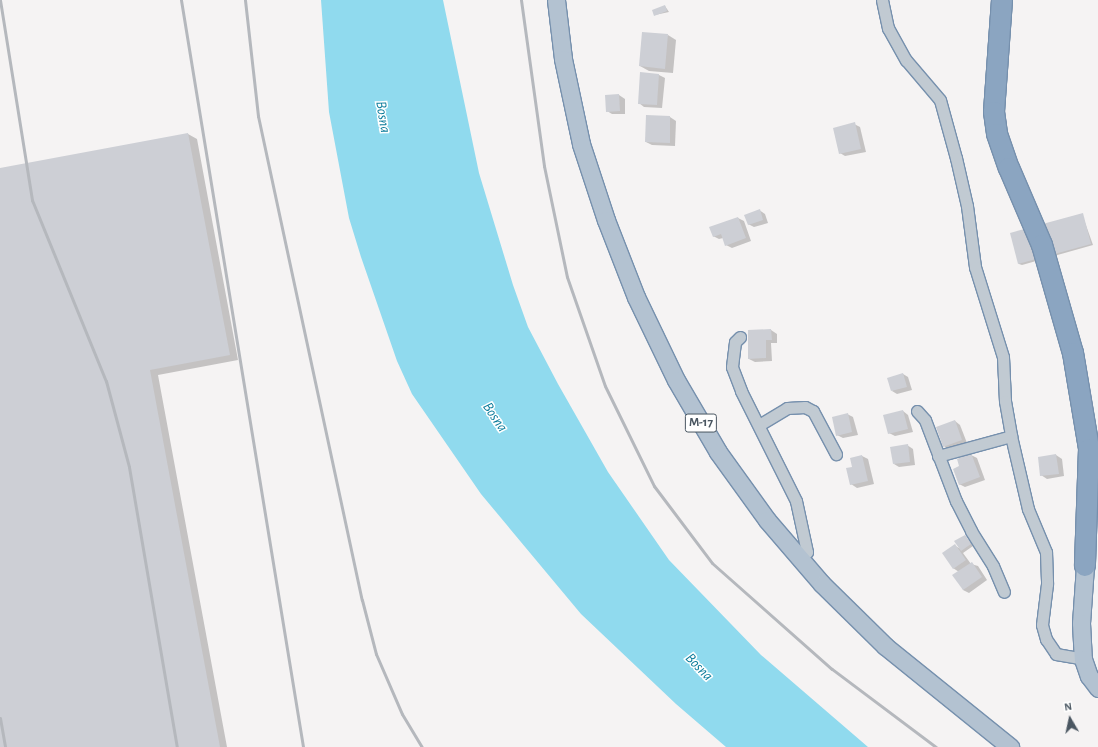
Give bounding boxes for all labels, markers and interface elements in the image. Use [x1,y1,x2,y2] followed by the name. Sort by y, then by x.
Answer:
[372,100,394,134] water label: Bosna
[479,399,511,435] water label: Bosna
[684,412,718,434] road number: M-17
[681,649,717,685] water label: Bosna
[1050,699,1090,739] north arrow
[1063,701,1073,713] text: N

